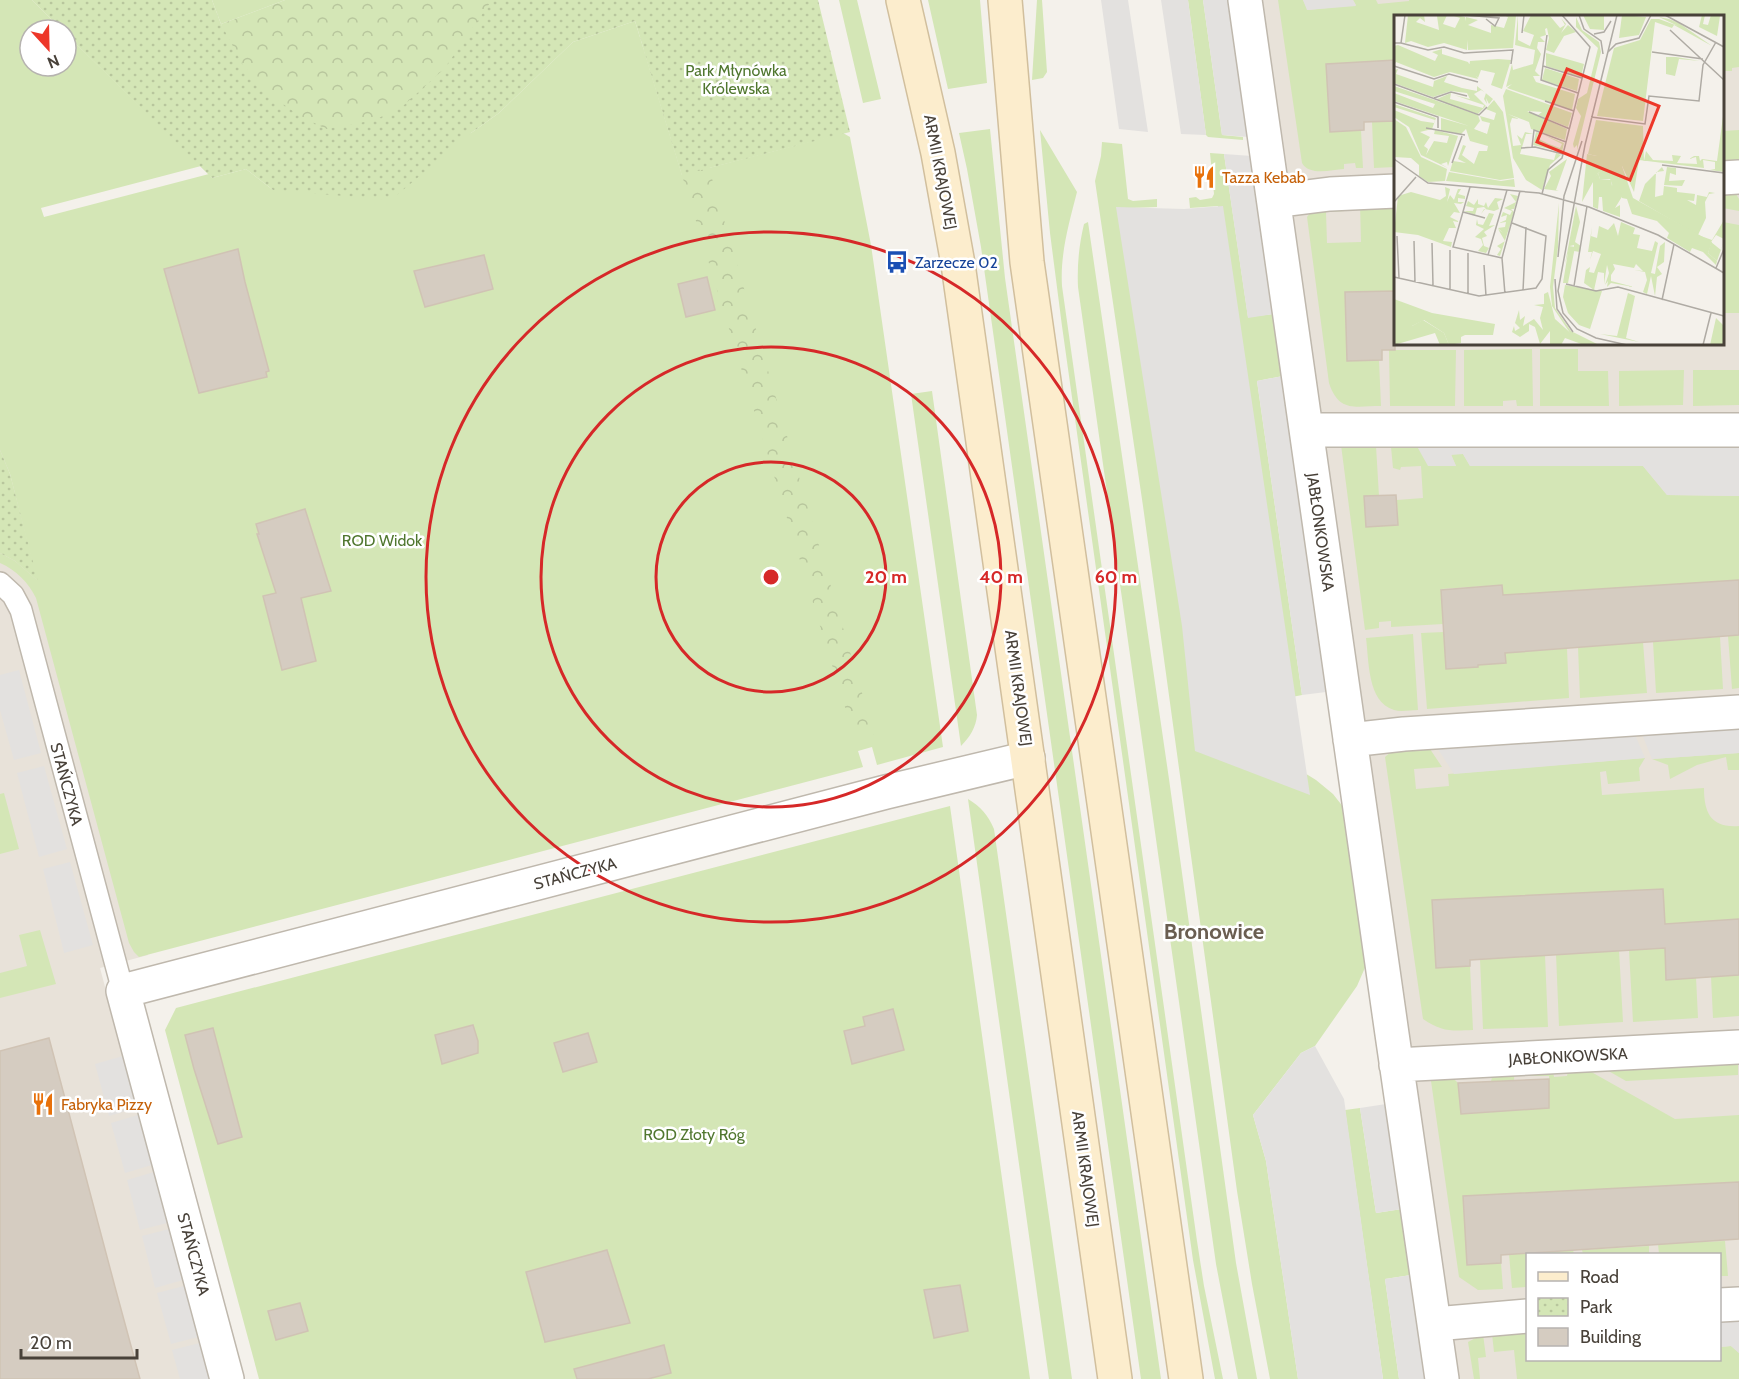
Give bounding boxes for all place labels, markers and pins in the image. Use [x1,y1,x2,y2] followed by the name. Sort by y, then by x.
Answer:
[1191,164,1217,190] restaurant icon: Tazza Kebab
[1222,168,1306,187] place label: Tazza Kebab
[884,249,910,275] bus stop icon: Zarzecze 02
[915,253,998,272] place label: Zarzecze 02
[761,567,781,587] centre of rings
[30,1091,56,1117] restaurant icon: Fabryka Pizzy
[61,1095,152,1114] place label: Fabryka Pizzy

